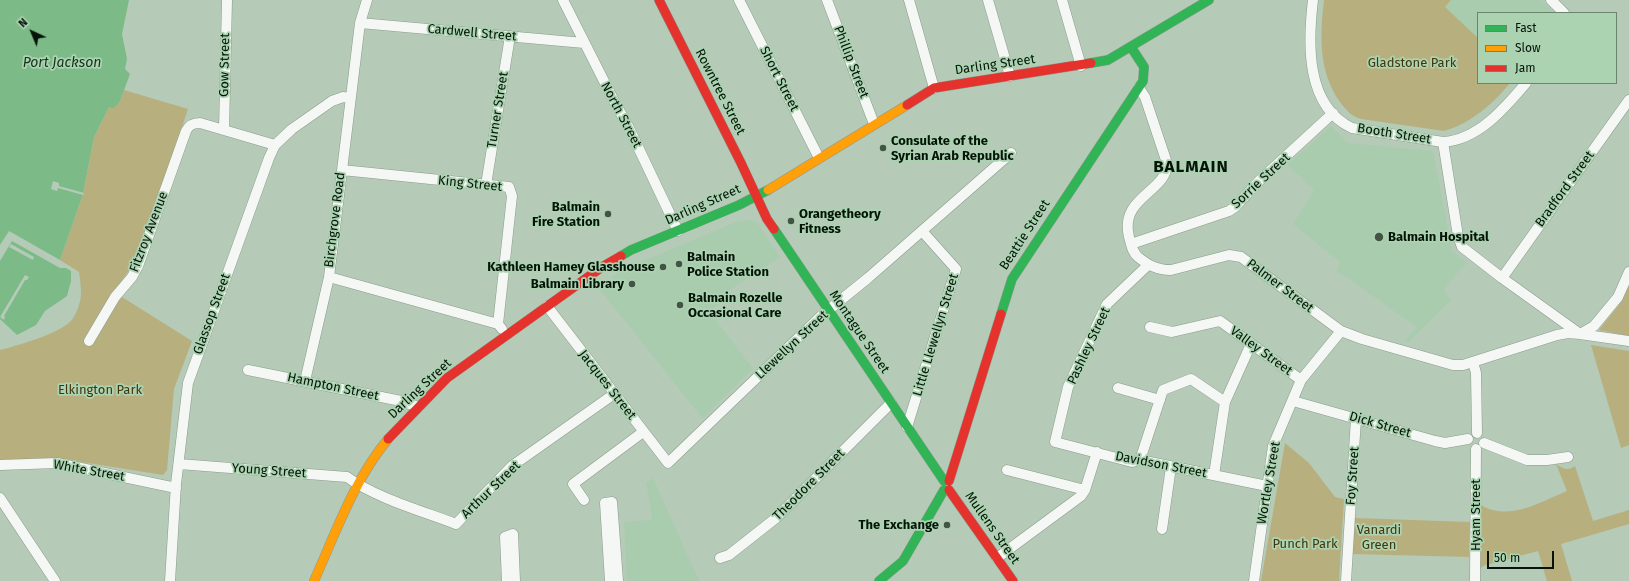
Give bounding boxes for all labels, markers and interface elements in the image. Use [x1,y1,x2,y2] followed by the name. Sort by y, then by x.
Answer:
[12,12,52,52] north arrow
[1477,12,1617,84] legend
[16,16,30,30] text: N
[427,21,517,45] street label: Cardwell Street
[1515,21,1537,35] text: Fast
[830,24,872,100] street label: Phillip Street
[217,33,233,97] street label: Gow Street
[1515,41,1541,55] text: Slow
[756,44,802,114] street label: Short Street
[692,46,748,138] street label: Rowntree Street
[954,52,1036,78] street label: Darling Street
[23,55,101,71] water label: Port Jackson
[1368,55,1456,71] park label: Gladstone Park
[1515,61,1535,75] text: Jam
[484,71,512,149] street label: Turner Street
[597,79,645,151] street label: North Street
[1356,120,1432,148] street label: Booth Street
[891,133,1014,164] place label: Consulate of the Syrian Arab Republic
[878,143,888,153] marker: Consulate of the Syrian Arab Republic
[1532,148,1598,230] street label: Bradford Street
[1229,150,1293,212] street label: Sorrie Street
[1153,157,1229,177] district label: BALMAIN
[321,172,349,268] street label: Birchgrove Road
[437,173,503,195] street label: King Street
[663,181,743,229] street label: Darling Street
[126,189,172,275] street label: Fitzroy Avenue
[996,197,1054,273] street label: Beattie Street
[532,199,600,230] place label: Balmain Fire Station
[799,206,881,237] place label: Orangetheory Fitness
[603,209,613,219] marker: Balmain Fire Station
[786,216,796,226] marker: Orangetheory Fitness
[1388,229,1489,245] place label: Balmain Hospital
[1373,231,1385,243] marker: Balmain Hospital
[687,249,769,280] place label: Balmain Police Station
[1244,256,1316,316] street label: Palmer Street
[487,259,655,275] place label: Kathleen Hamey Glasshouse
[674,259,684,269] marker: Balmain Police Station
[658,262,668,272] marker: Kathleen Hamey Glasshouse
[190,271,234,357] street label: Glassop Street
[910,272,962,398] street label: Little Llewellyn Street
[531,276,624,292] place label: Balmain Library
[627,279,637,289] marker: Balmain Library
[825,287,893,377] street label: Montague Street
[688,290,782,321] place label: Balmain Rozelle Occasional Care
[675,300,685,310] marker: Balmain Rozelle Occasional Care
[1064,305,1114,387] street label: Pashley Street
[752,307,832,383] street label: Llewellyn Street
[1227,323,1295,379] street label: Valley Street
[575,347,639,423] street label: Jacques Street
[385,356,455,422] street label: Darling Street
[286,370,380,404] street label: Hampton Street
[58,382,142,398] park label: Elkington Park
[1347,409,1413,441] street label: Dick Street
[1254,440,1284,526] street label: Wortley Street
[770,446,848,524] street label: Theodore Street
[1343,446,1363,506] street label: Foy Street
[1114,448,1208,482] street label: Davidson Street
[52,457,126,485] street label: White Street
[458,458,524,522] street label: Arthur Street
[231,461,307,481] street label: Young Street
[1468,479,1484,551] street label: Hyam Street
[961,489,1023,567] street label: Mullens Street
[858,517,939,533] place label: The Exchange
[942,520,952,530] marker: The Exchange
[1357,522,1401,553] park label: Vanardi Green
[1272,536,1338,552] park label: Punch Park
[1489,543,1556,569] scale bar
[1494,551,1520,565] text: 50 m

